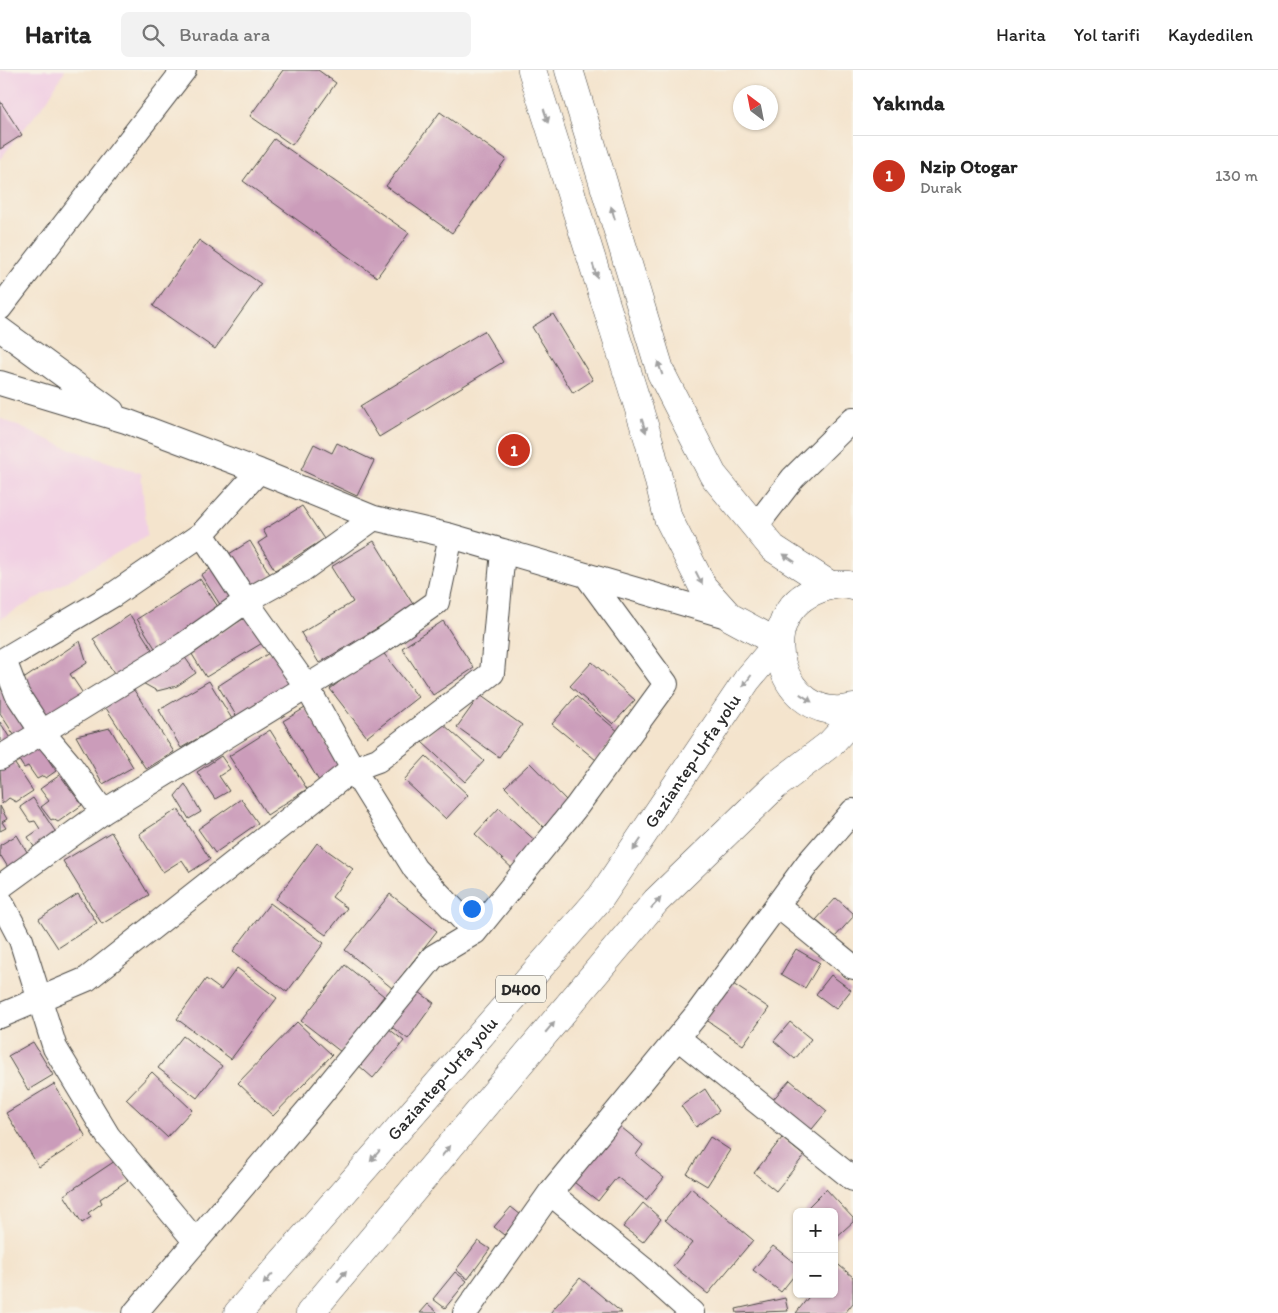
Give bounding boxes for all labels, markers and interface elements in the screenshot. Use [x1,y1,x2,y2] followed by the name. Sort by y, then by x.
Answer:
[121,12,471,57] search box
[25,20,91,49] text: Harita
[139,21,167,49] icon: search
[179,23,270,46] text: Burada ara
[996,24,1046,46] text: Harita
[1074,24,1140,46] text: Yol tarifi
[1168,24,1253,46] text: Kaydedilen
[733,85,778,130] north arrow
[873,90,945,115] text: Yakında
[543,109,551,124] one-way arrow
[920,155,1018,178] text: Nzip Otogar
[885,166,893,185] text: 1
[1215,166,1258,185] text: 130 m
[920,178,962,197] text: Durak
[608,205,616,220] one-way arrow
[592,264,600,279] one-way arrow
[656,360,664,375] one-way arrow
[641,419,649,434] one-way arrow
[498,431,530,469] pin: 1
[782,553,796,563] one-way arrow
[695,571,703,586] one-way arrow
[742,674,752,688] one-way arrow
[640,690,745,832] street label: Gaziantep-Urfa yolu
[799,693,813,703] one-way arrow
[632,838,642,851] one-way arrow
[459,896,485,922] your location
[650,896,661,909] one-way arrow
[496,976,546,1002] road number: D400
[383,1012,502,1145] street label: Gaziantep-Urfa yolu
[545,1020,556,1033] one-way arrow
[440,1144,451,1157] one-way arrow
[369,1150,381,1162] one-way arrow
[793,1208,838,1298] map controls
[793,1208,838,1253] button: +
[793,1253,838,1298] button: −
[336,1269,347,1282] one-way arrow
[262,1272,274,1284] one-way arrow

